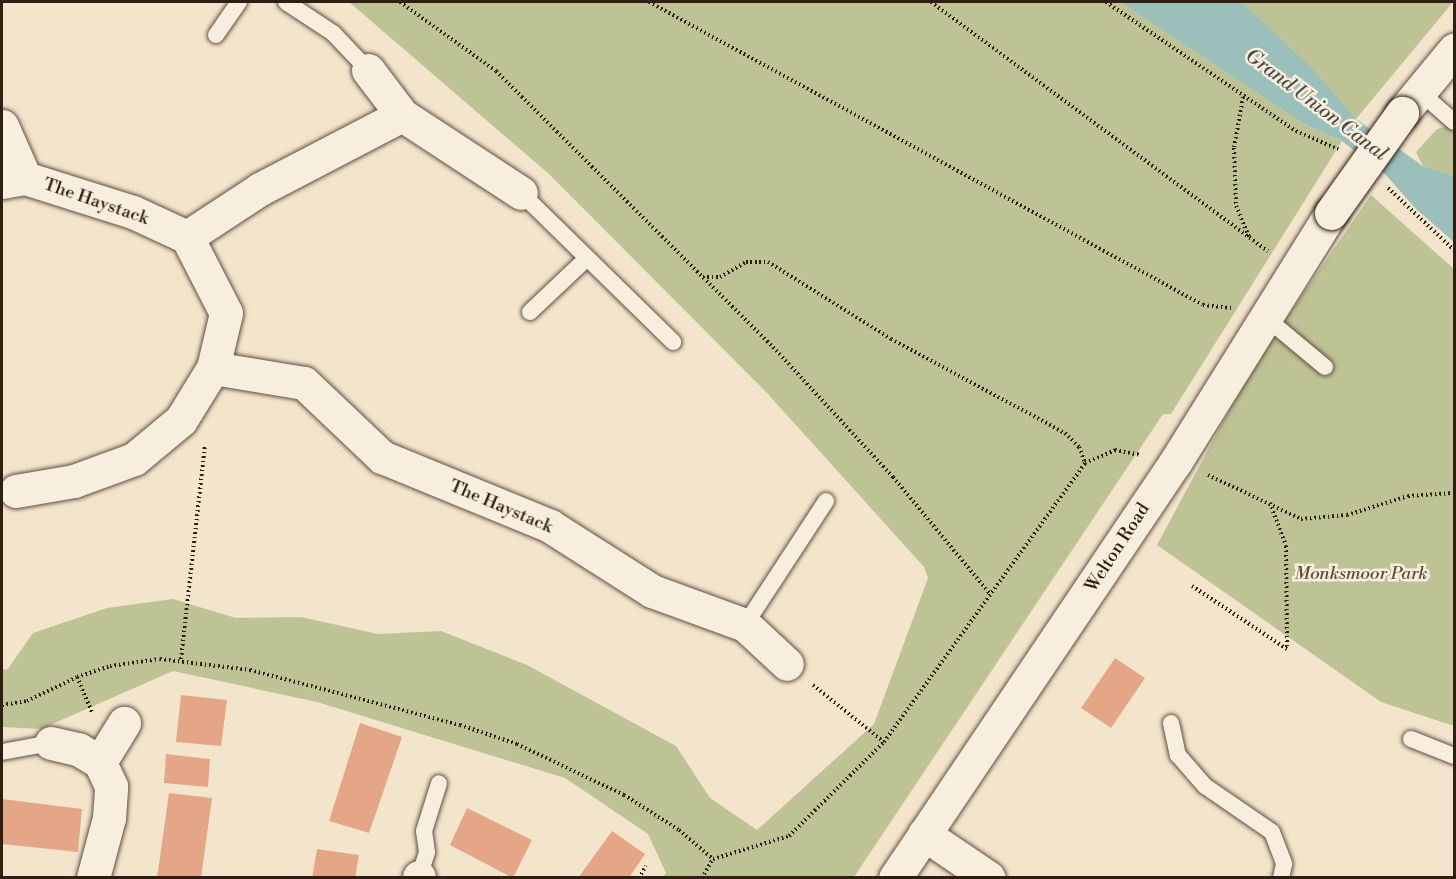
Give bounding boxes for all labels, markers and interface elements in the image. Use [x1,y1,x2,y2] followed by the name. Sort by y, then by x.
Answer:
[1240,44,1392,166] water label: Grand Union Canal
[40,174,152,230] street label: The Haystack
[446,476,556,538] street label: The Haystack
[1081,499,1155,597] street label: Welton Road
[1294,563,1428,585] park label: Monksmoor Park

